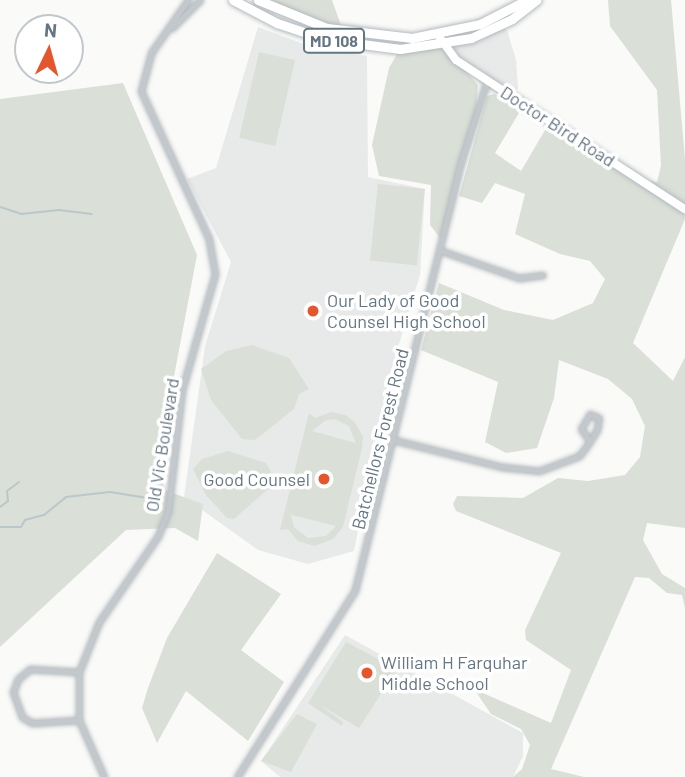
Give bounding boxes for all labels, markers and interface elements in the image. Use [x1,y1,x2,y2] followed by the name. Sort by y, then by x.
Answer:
[14,14,84,84] north arrow
[43,18,58,42] text: N
[302,28,366,54] road number: MD 108
[497,81,619,171] street label: Doctor Bird Road
[327,290,486,332] place label: Our Lady of Good Counsel High School
[305,303,321,319] marker: Our Lady of Good Counsel High School
[347,346,413,532] street label: Batchellors Forest Road
[141,377,183,513] street label: Old Vic Boulevard
[203,468,310,490] place label: Good Counsel
[316,471,332,487] marker: Good Counsel
[381,652,528,694] place label: William H Farquhar Middle School
[359,665,375,681] marker: William H Farquhar Middle School

